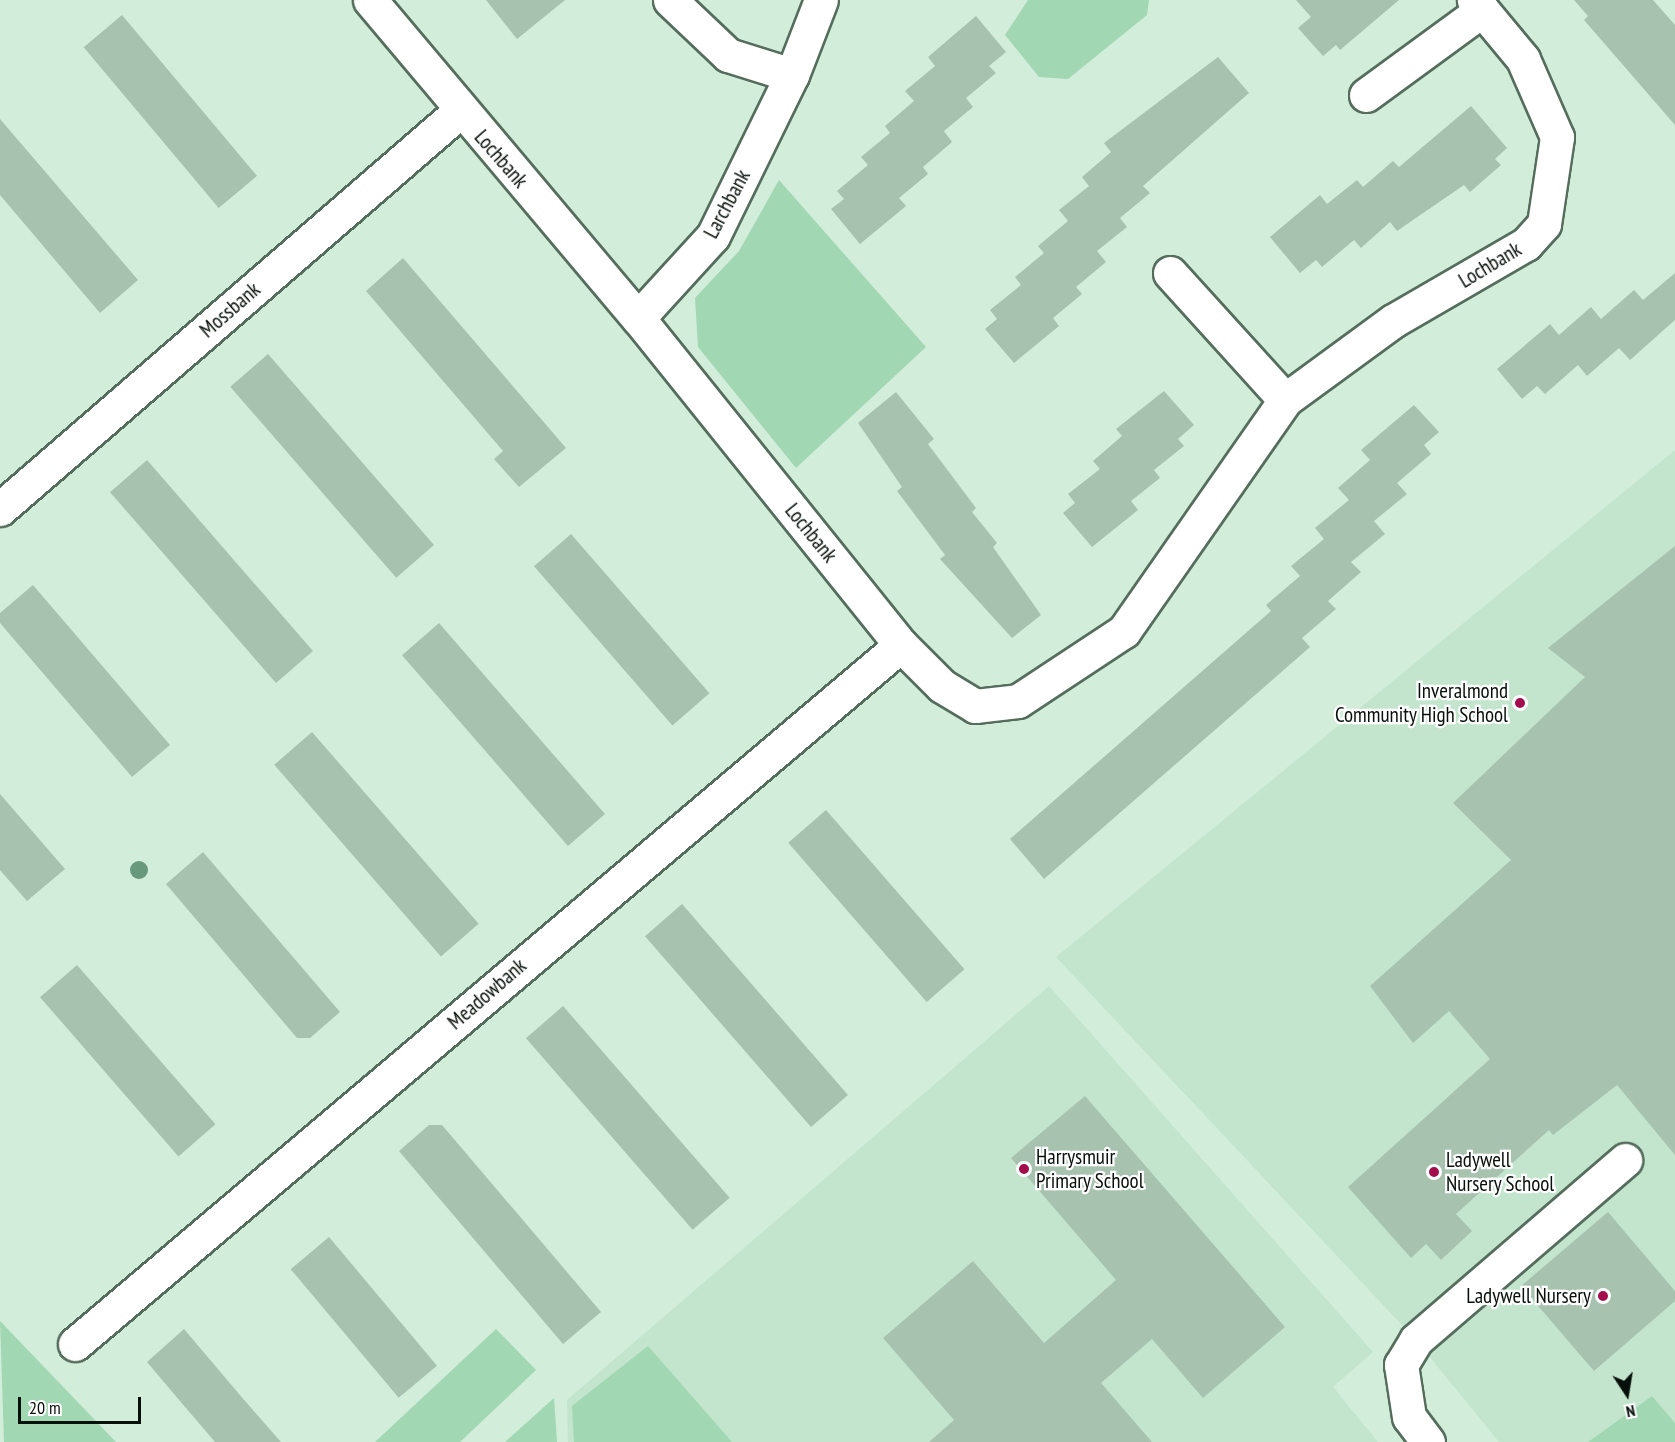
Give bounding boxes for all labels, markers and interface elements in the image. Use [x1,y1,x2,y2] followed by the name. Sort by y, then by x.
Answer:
[469,125,533,193] street label: Lochbank
[698,165,756,243] street label: Larchbank
[1454,237,1526,293] street label: Lochbank
[195,277,265,343] street label: Mossbank
[780,498,842,568] street label: Lochbank
[1334,678,1508,728] place label: Inveralmond Community High School
[1513,696,1527,710] marker: Inveralmond Community High School
[443,953,531,1035] street label: Meadowbank
[1036,1144,1144,1194] place label: Harrysmuir Primary School
[1446,1147,1555,1197] place label: Ladywell Nursery School
[1017,1162,1031,1176] marker: Harrysmuir Primary School
[1427,1165,1441,1179] marker: Ladywell Nursery School
[1466,1283,1591,1309] place label: Ladywell Nursery
[1596,1289,1610,1303] marker: Ladywell Nursery
[1597,1364,1657,1424] north arrow
[21,1385,144,1423] scale bar
[29,1396,61,1419] text: 20 m
[1624,1401,1637,1422] text: N

